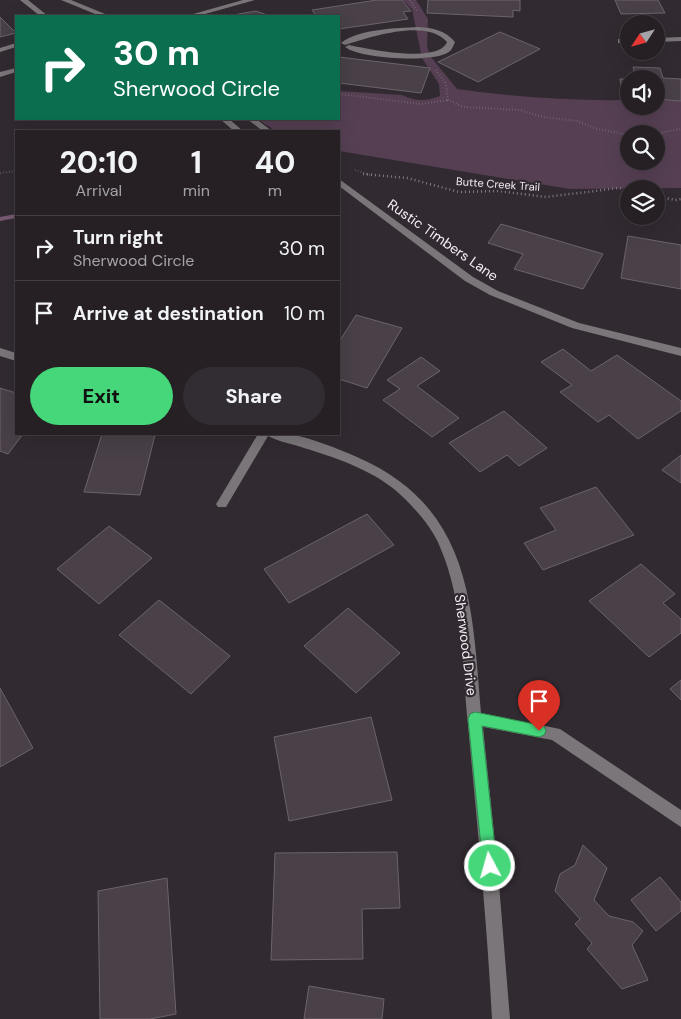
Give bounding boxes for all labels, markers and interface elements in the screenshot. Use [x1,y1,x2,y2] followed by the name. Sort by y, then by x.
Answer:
[620,15,665,60] north arrow
[620,15,665,225] map controls
[113,30,200,76] text: 30 m
[30,35,95,100] icon: right
[620,70,665,115] button: sound
[113,74,280,103] text: Sherwood Circle
[620,125,665,170] button: search
[60,143,138,182] text: 20:10
[191,143,202,182] text: 1
[255,143,295,182] text: 40
[456,174,540,194] street label: Butte Creek Trail
[76,180,122,201] text: Arrival
[183,180,210,201] text: min
[268,180,282,201] text: m
[620,180,665,225] button: layers
[384,195,502,285] street label: Rustic Timbers Lane
[73,225,163,250] text: Turn right
[30,234,58,262] icon: right
[279,236,325,261] text: 30 m
[73,250,194,271] text: Sherwood Circle
[30,299,58,327] icon: arrive
[73,301,264,326] text: Arrive at destination
[284,301,325,326] text: 10 m
[30,367,173,425] button: Exit
[183,367,325,425] button: Share
[451,593,481,697] street label: Sherwood Drive
[518,680,560,731] pin
[525,687,553,715] icon: arrive
[463,839,515,891] position arrow

